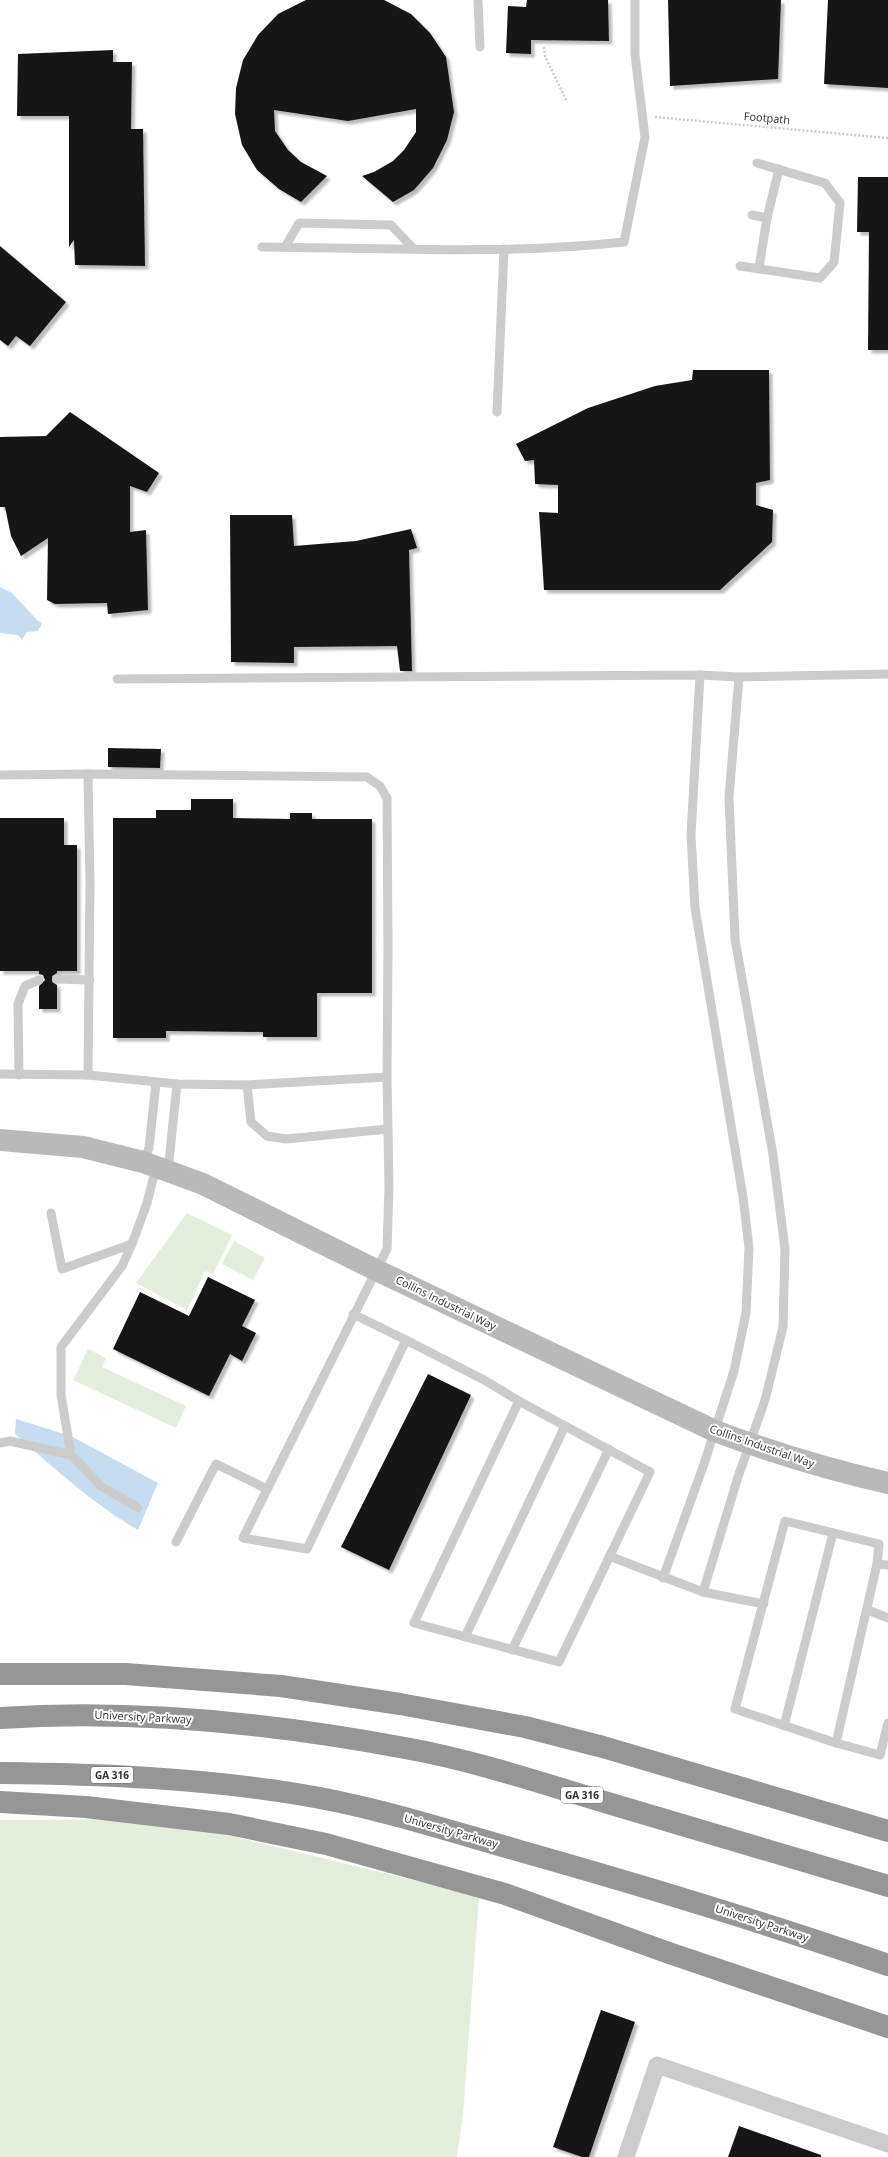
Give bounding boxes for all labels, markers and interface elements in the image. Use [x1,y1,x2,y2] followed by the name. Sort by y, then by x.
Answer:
[743,108,791,127] street label: Footpath
[394,1272,499,1334] street label: Collins Industrial Way
[708,1421,817,1471] street label: Collins Industrial Way
[94,1706,192,1727] street label: University Parkway
[91,1767,133,1783] road number: GA 316
[561,1787,603,1803] road number: GA 316
[402,1810,500,1851] street label: University Parkway
[714,1900,811,1945] street label: University Parkway

